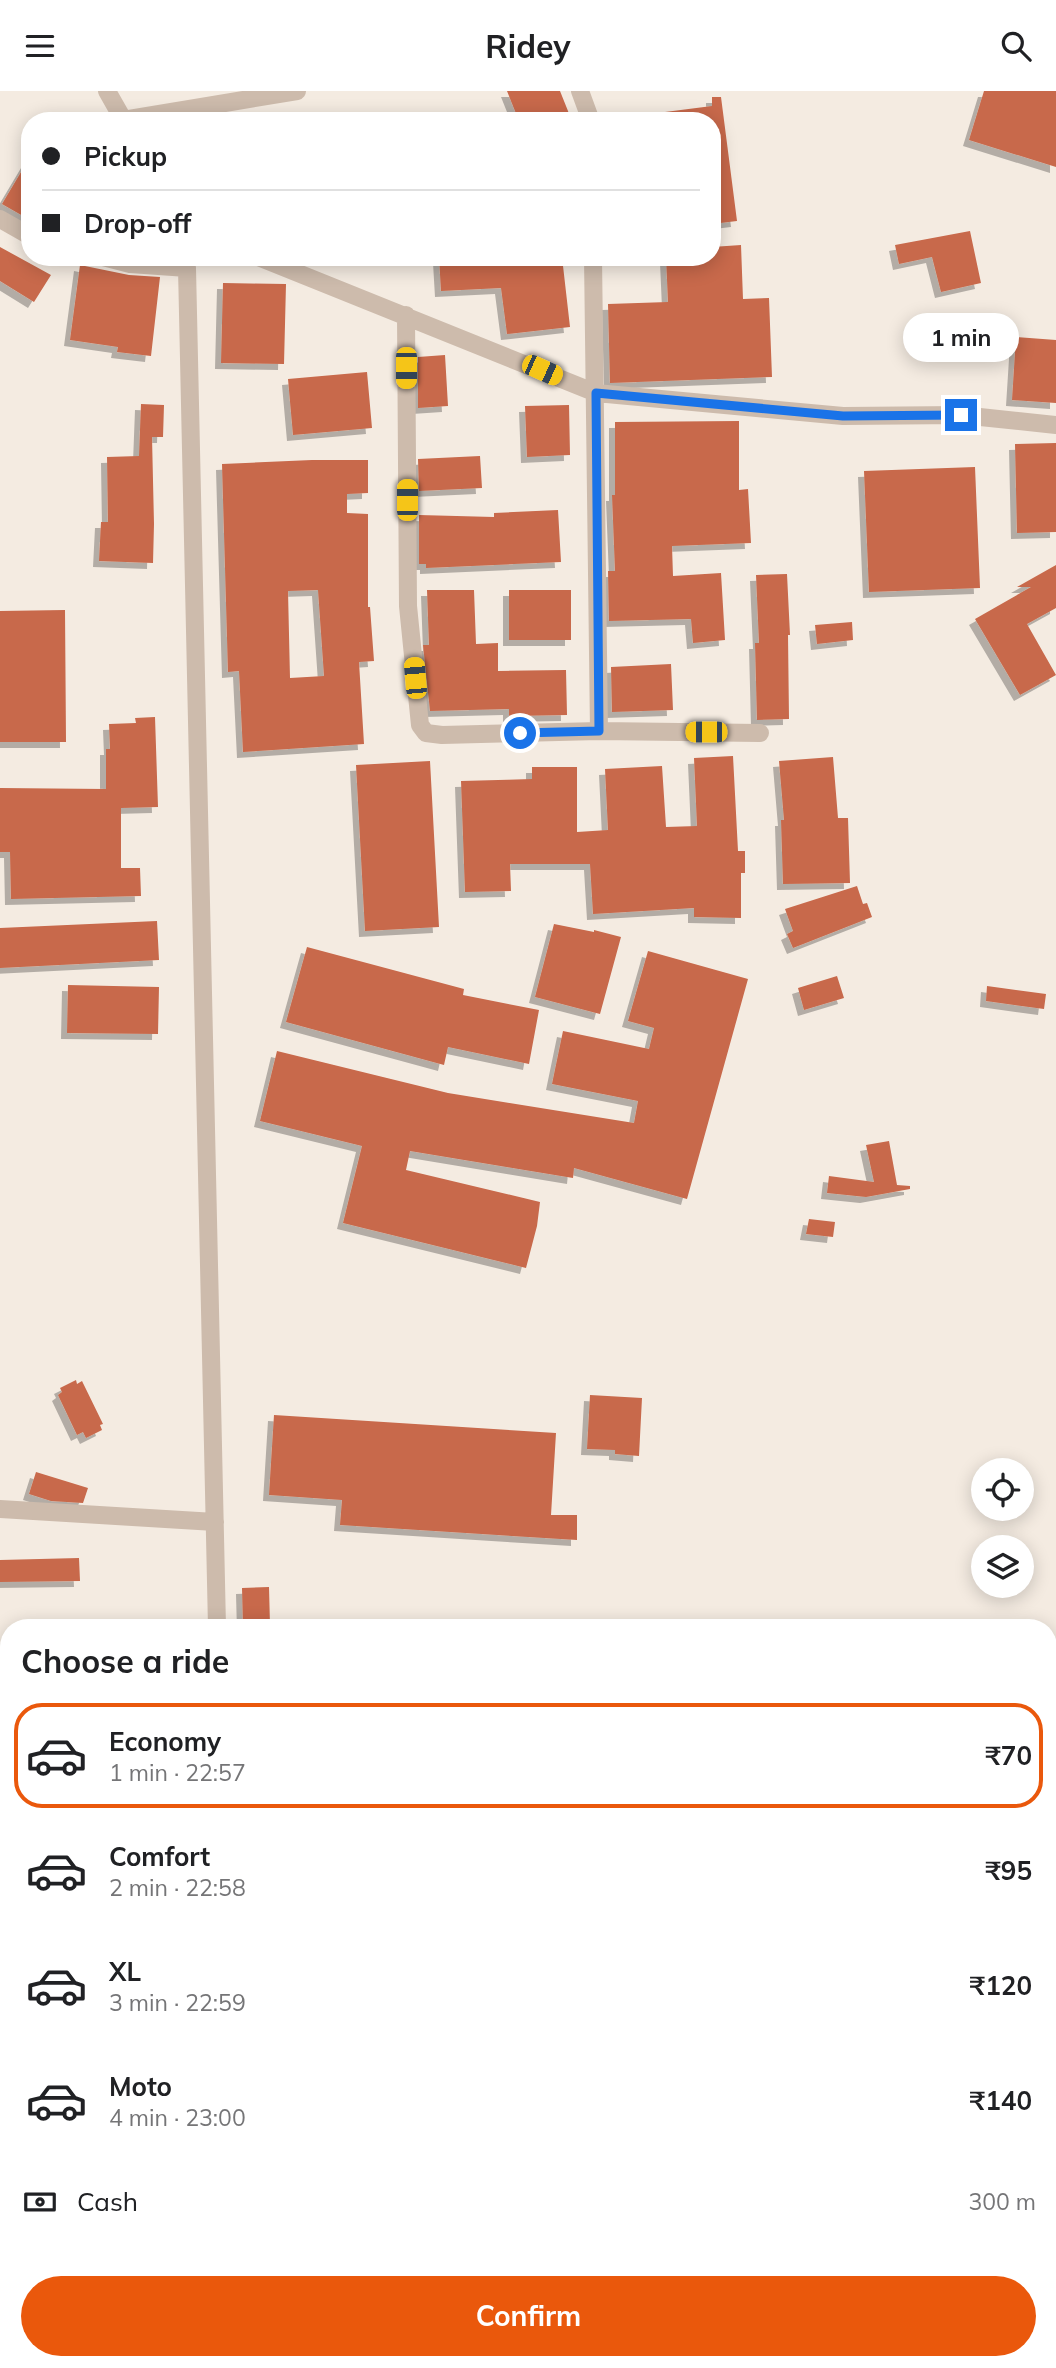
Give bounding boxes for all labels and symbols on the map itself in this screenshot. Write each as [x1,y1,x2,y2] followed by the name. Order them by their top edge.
[903,313,1019,363] callout: 1 min
[396,347,417,389] car
[519,352,566,388] car
[945,399,977,431] route end
[397,479,418,521] car
[403,656,428,700] car
[504,717,536,749] route start
[686,722,728,743] car

